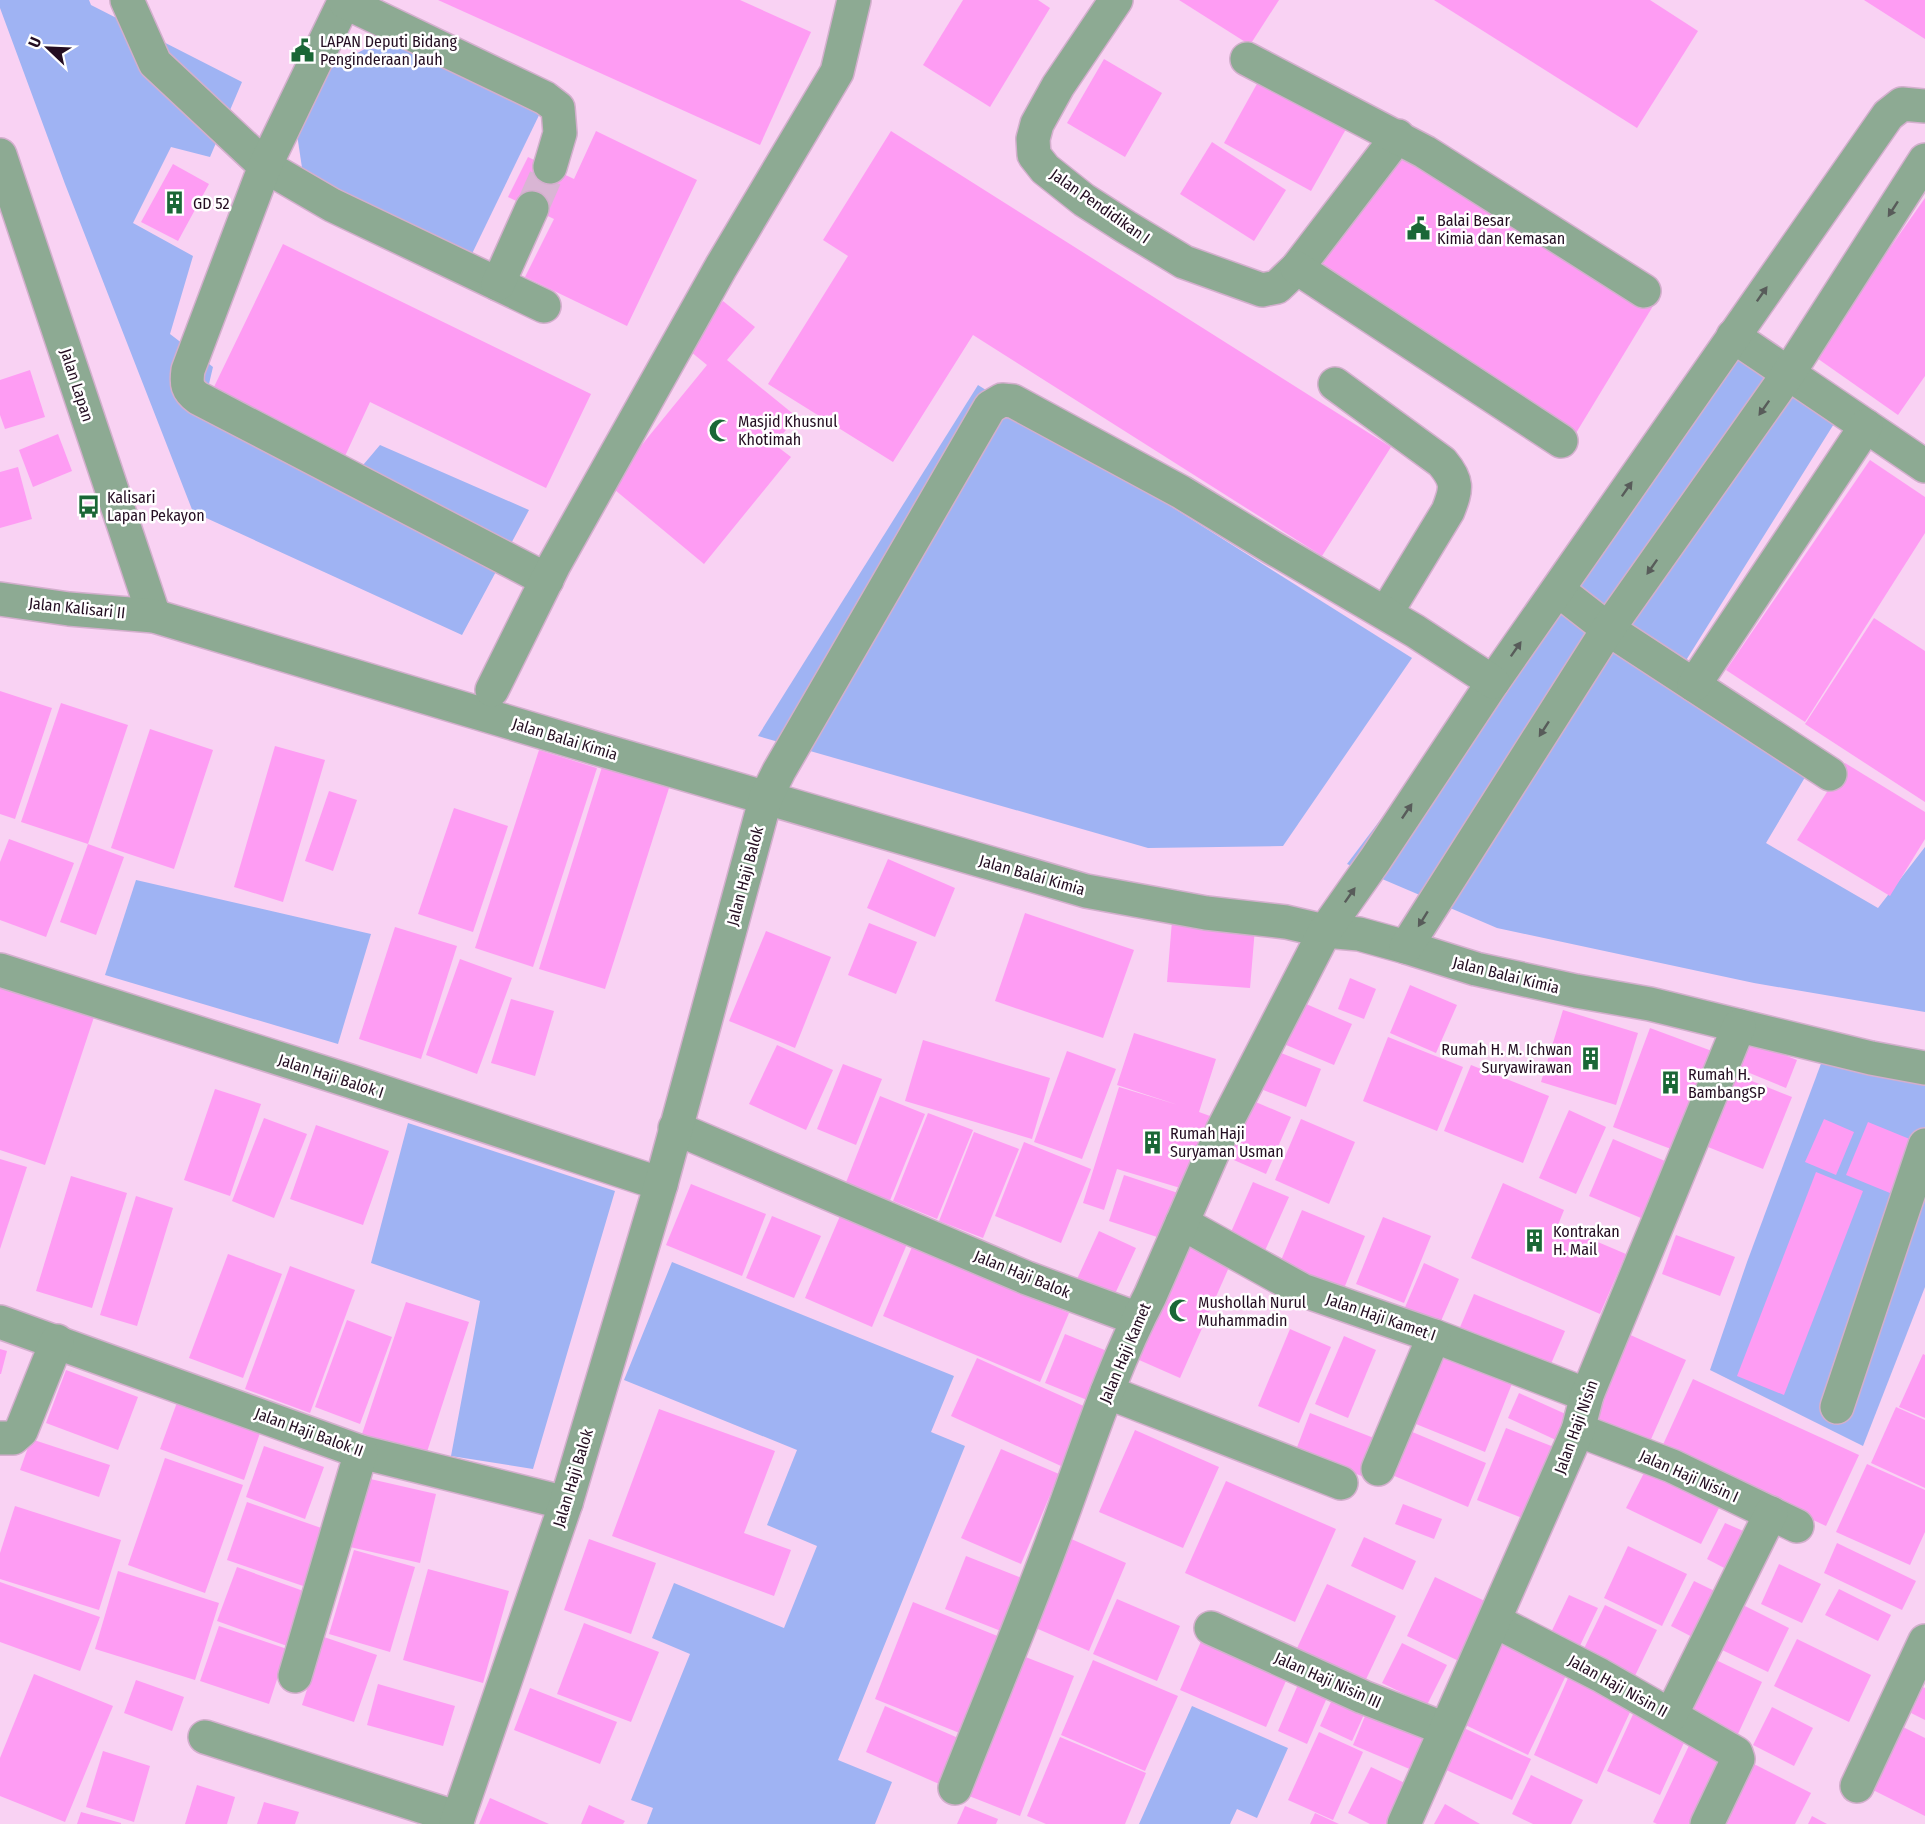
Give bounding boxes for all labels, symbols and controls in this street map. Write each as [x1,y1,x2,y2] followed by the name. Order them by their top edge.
[18,18,78,78] north arrow
[320,32,458,69] place label: LAPAN Deputi Bidang Penginderaan Jauh
[24,34,45,50] text: U
[289,37,315,63] public building icon: LAPAN Deputi Bidang Penginderaan Jauh
[1047,165,1153,247] street label: Jalan Pendidikan I
[162,190,188,216] building icon: GD 52
[193,194,229,213] place label: GD 52
[1888,201,1899,217] one-way arrow
[1437,211,1565,248] place label: Balai Besar Kimia dan Kemasan
[1406,216,1432,242] public building icon: Balai Besar Kimia dan Kemasan
[1756,287,1768,303] one-way arrow
[56,346,98,424] street label: Jalan Lapan
[1758,399,1770,415] one-way arrow
[738,412,837,449] place label: Masjid Khusnul Khotimah
[707,417,733,443] mosque icon: Masjid Khusnul Khotimah
[1621,482,1633,498] one-way arrow
[107,488,205,525] place label: Kalisari Lapan Pekayon
[76,493,102,519] bus stop icon: Kalisari Lapan Pekayon
[1647,559,1658,575] one-way arrow
[28,593,126,623] street label: Jalan Kalisari II
[1510,642,1522,658] one-way arrow
[510,714,620,764] street label: Jalan Balai Kimia
[1538,721,1549,738] one-way arrow
[1402,803,1413,819] one-way arrow
[723,824,767,928] street label: Jalan Haji Balok
[977,851,1087,899] street label: Jalan Balai Kimia
[1344,888,1356,904] one-way arrow
[1418,911,1429,927] one-way arrow
[1451,953,1561,997] street label: Jalan Balai Kimia
[1441,1040,1572,1077] place label: Rumah H. M. Ichwan Suryawirawan
[1577,1045,1603,1071] building icon: Rumah H. M. Ichwan Suryawirawan
[276,1050,386,1102] street label: Jalan Haji Balok I
[1688,1065,1765,1102] place label: Rumah H. BambangSP
[1657,1070,1683,1096] building icon: Rumah H. BambangSP
[1170,1124,1284,1161] place label: Rumah Haji Suryaman Usman
[1139,1129,1165,1155] building icon: Rumah Haji Suryaman Usman
[1553,1222,1620,1259] place label: Kontrakan H. Mail
[1522,1227,1548,1253] building icon: Kontrakan H. Mail
[971,1246,1073,1302] street label: Jalan Haji Balok
[1324,1289,1438,1345] street label: Jalan Haji Kamet I
[1198,1293,1306,1330] place label: Mushollah Nurul Muhammadin
[1167,1298,1193,1324] mosque icon: Mushollah Nurul Muhammadin
[1095,1299,1155,1406] street label: Jalan Haji Kamet
[1550,1377,1602,1477] street label: Jalan Haji Nisin
[252,1404,366,1460] street label: Jalan Haji Balok II
[549,1426,597,1529] street label: Jalan Haji Balok
[1637,1446,1741,1506] street label: Jalan Haji Nisin I
[1272,1648,1384,1712] street label: Jalan Haji Nisin III
[1565,1651,1671,1721] street label: Jalan Haji Nisin II

